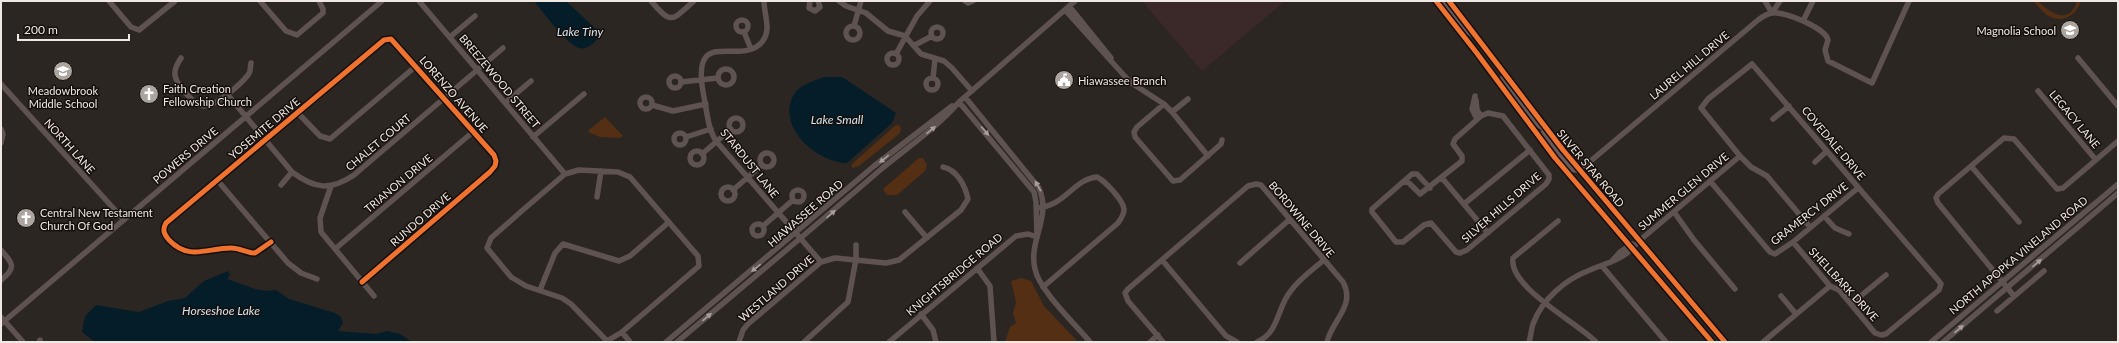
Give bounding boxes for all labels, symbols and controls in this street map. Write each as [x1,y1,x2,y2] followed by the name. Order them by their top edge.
[18,16,129,42] scale bar
[2059,19,2081,41] school or university icon: Magnolia School
[24,22,58,37] text: 200 m
[557,24,603,39] water label: Lake Tiny
[1976,24,2056,37] place label: Magnolia School
[1647,28,1731,102] street label: LAUREL HILL DRIVE
[457,32,543,131] street label: BREEZEWOOD STREET
[417,53,491,135] street label: LORENZO AVENUE
[52,60,74,82] school or university icon: Meadowbrook Middle School
[1053,69,1075,91] public building icon: Hiawassee Branch
[1078,74,1166,87] place label: Hiawassee Branch
[163,82,252,108] place label: Faith Creation Fellowship Church
[138,83,160,105] church icon: Faith Creation Fellowship Church
[28,84,99,110] place label: Meadowbrook Middle School
[2047,87,2103,151] street label: LEGACY LANE
[226,95,302,161] street label: YOSEMITE DRIVE
[1799,104,1869,182] street label: COVEDALE DRIVE
[343,111,414,173] street label: CHALET COURT
[811,112,864,127] water label: Lake Small
[42,116,98,176] street label: NORTH LANE
[150,124,220,186] street label: POWERS DRIVE
[718,126,782,200] street label: STARDUST LANE
[925,126,936,135] one-way arrow
[980,126,989,137] one-way arrow
[1555,127,1627,209] street label: SILVER STAR ROAD
[1635,149,1731,233] street label: SUMMER GLEN DRIVE
[361,151,435,215] street label: TRIANON DRIVE
[878,154,889,163] one-way arrow
[1459,169,1543,245] street label: SILVER HILLS DRIVE
[765,177,845,249] street label: HIAWASSEE ROAD
[1266,178,1338,260] street label: BORDWINE DRIVE
[1768,179,1850,247] street label: GRAMERCY DRIVE
[1035,180,1041,192] one-way arrow
[387,189,453,249] street label: RUNDO DRIVE
[1946,193,2090,317] street label: NORTH APOPKA VINELAND ROAD
[40,206,153,232] place label: Central New Testament Church Of God
[15,207,37,229] church icon: Central New Testament Church Of God
[826,209,836,218] one-way arrow
[903,230,1005,318] street label: KNIGHTSBRIDGE ROAD
[1807,245,1881,323] street label: SHELLBARK DRIVE
[736,252,816,324] street label: WESTLAND DRIVE
[2032,258,2042,267] one-way arrow
[750,263,761,272] one-way arrow
[182,303,260,318] water label: Horseshoe Lake
[701,312,712,321] one-way arrow
[1954,324,1964,333] one-way arrow

